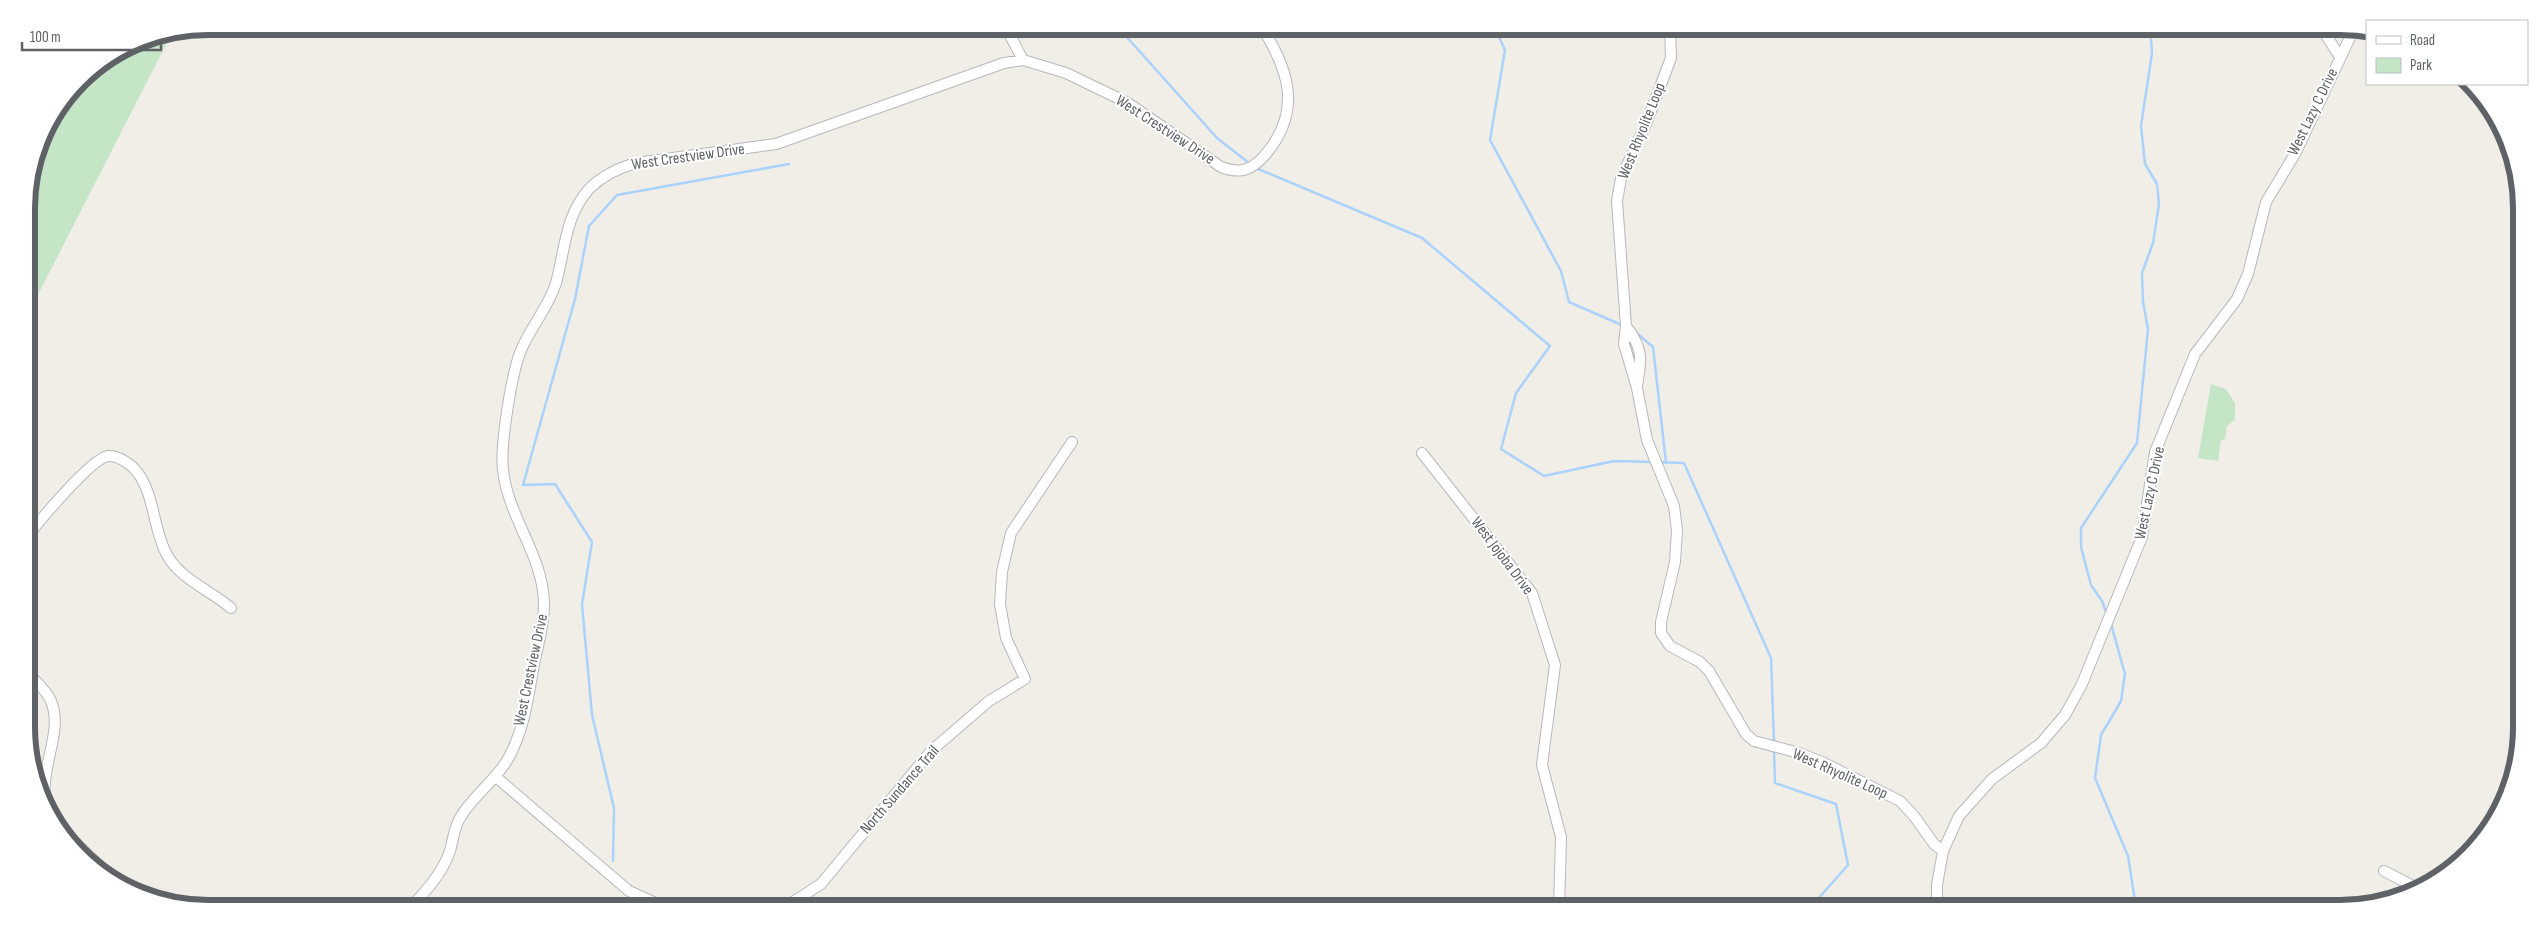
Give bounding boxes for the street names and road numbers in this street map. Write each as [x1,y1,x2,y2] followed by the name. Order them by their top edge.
[2284,65,2342,159] street label: West Lazy C Drive
[1614,80,1670,182] street label: West Rhyolite Loop
[1112,91,1218,169] street label: West Crestview Drive
[630,140,746,174] street label: West Crestview Drive
[2131,445,2169,541] street label: West Lazy C Drive
[1467,513,1537,599] street label: West Jojoba Drive
[510,612,552,728] street label: West Crestview Drive
[856,742,944,838] street label: North Sundance Trail
[1789,745,1891,803] street label: West Rhyolite Loop

